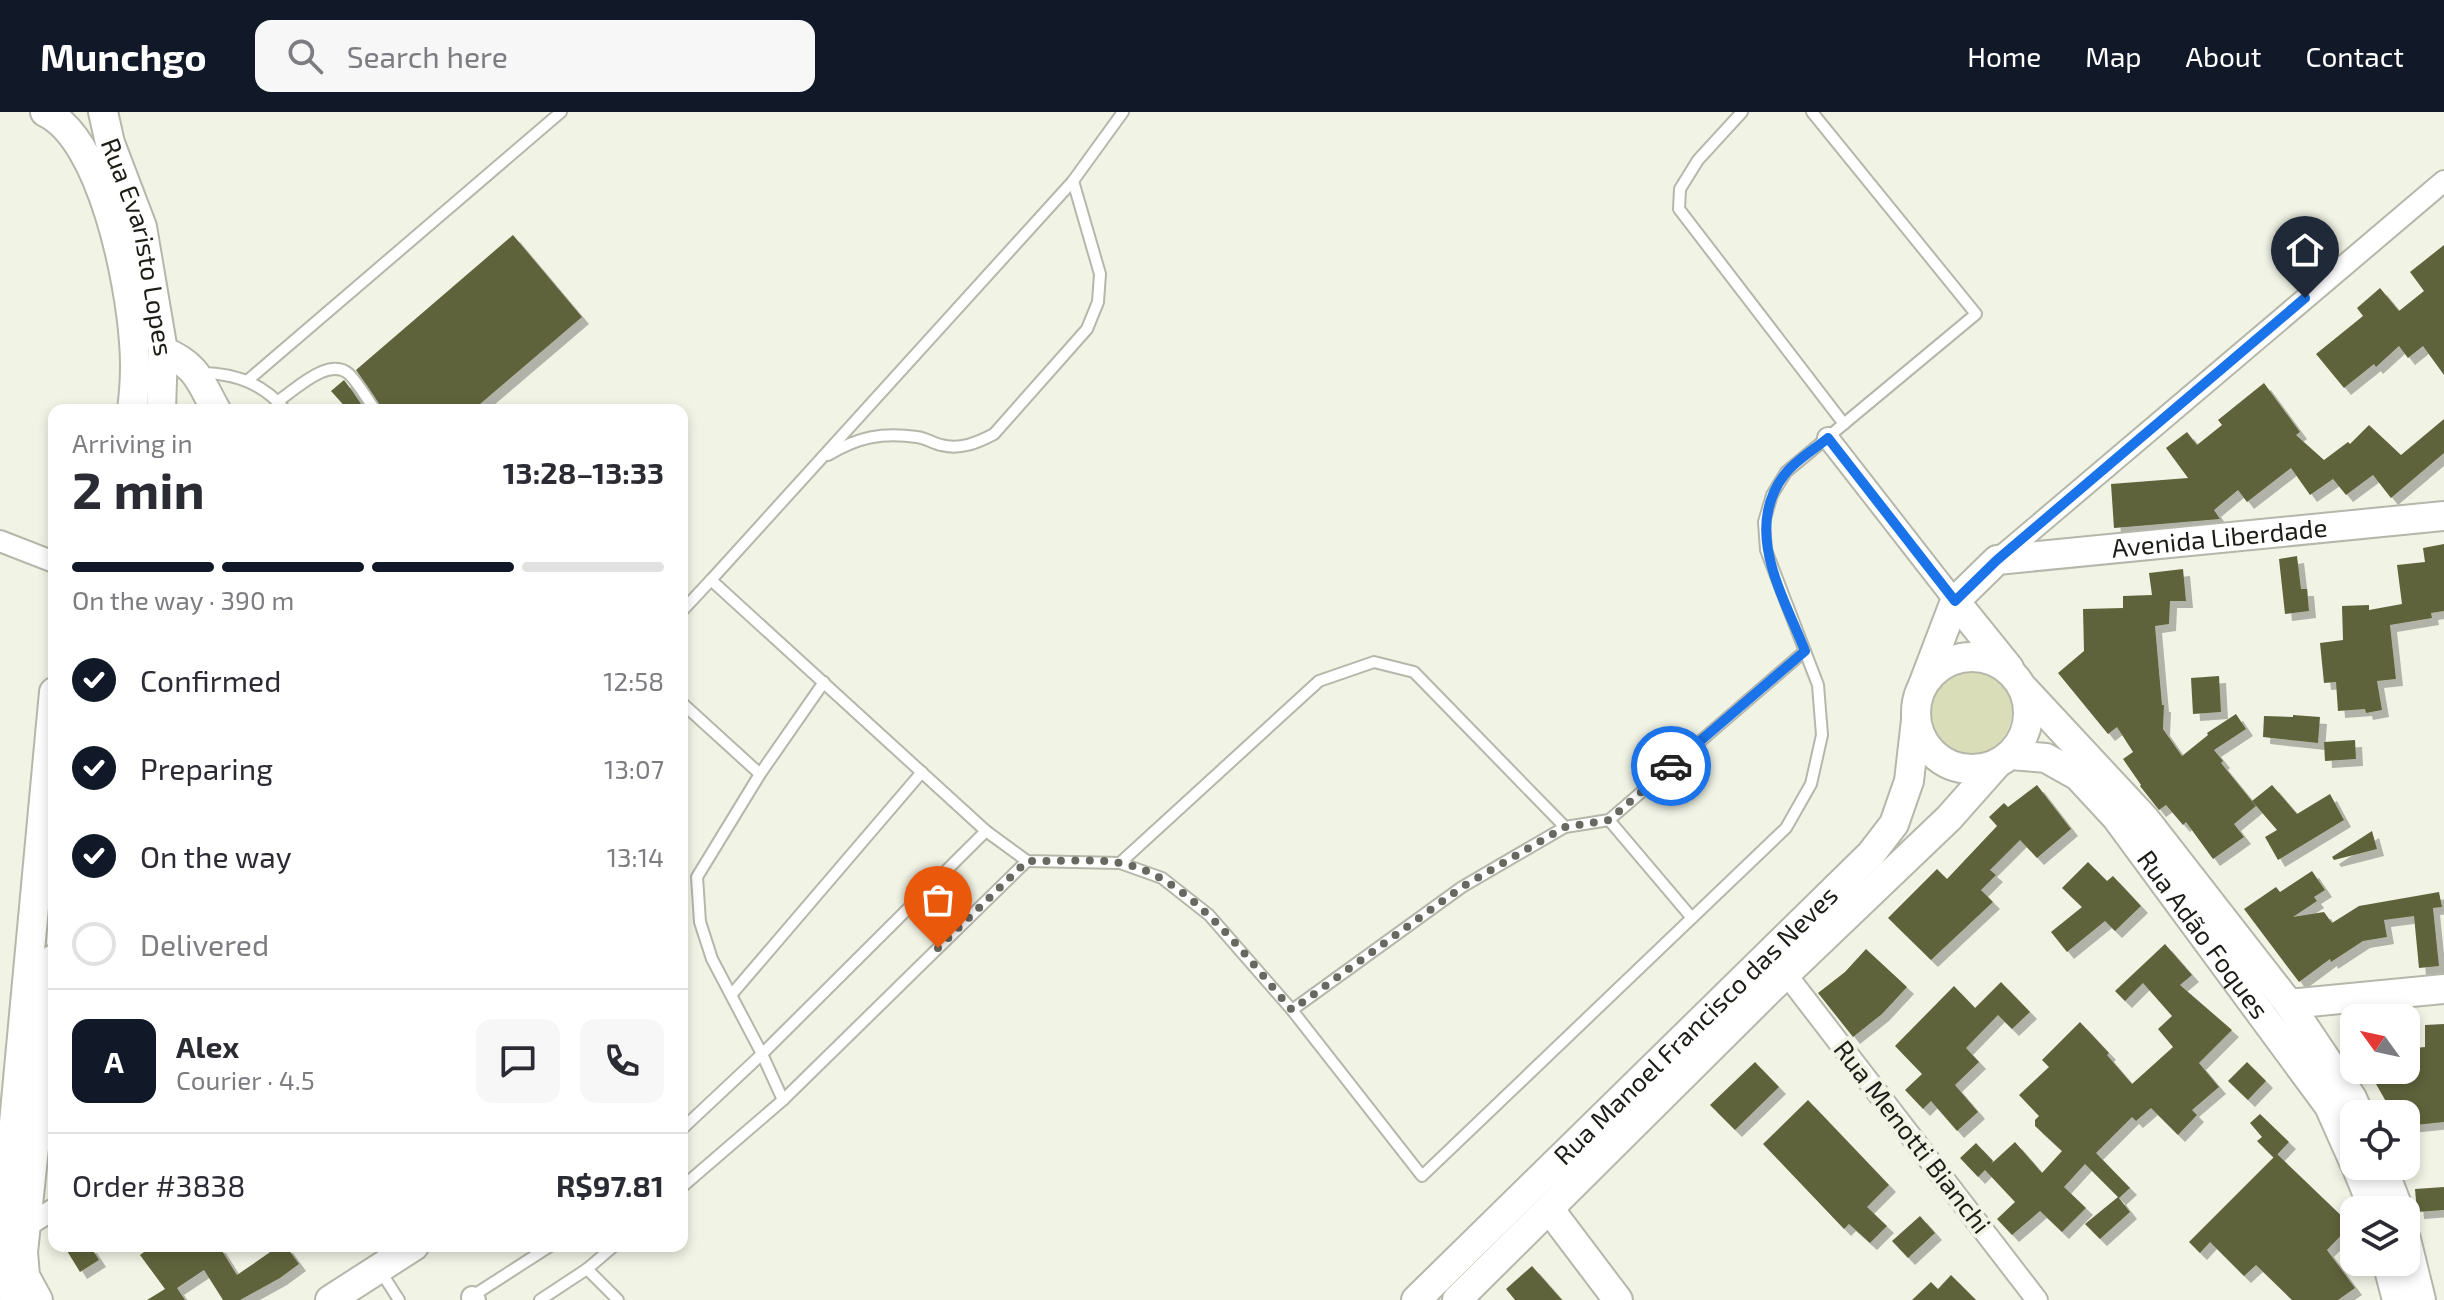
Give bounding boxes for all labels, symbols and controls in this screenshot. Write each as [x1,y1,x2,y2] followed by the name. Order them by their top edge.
[255,20,815,92] search box
[40,33,207,79] text: Munchgo
[283,34,327,78] icon: search
[347,38,508,74] text: Search here
[1967,39,2041,73] text: Home
[2085,39,2142,73] text: Map
[2186,39,2261,73] text: About
[2305,39,2404,73] text: Contact
[95,133,181,358] street label: Rua Evaristo Lopes
[2271,216,2339,298] pin
[2283,228,2327,272] icon: home
[72,427,193,458] text: Arriving in
[503,454,664,490] text: 13:28–13:33
[72,457,205,519] text: 2 min
[2110,511,2329,563] street label: Avenida Liberdade
[72,584,294,615] text: On the way · 390 m
[72,658,116,702] icon: check
[140,662,281,698] text: Confirmed
[603,665,664,696] text: 12:58
[1631,726,1711,806] courier
[1649,744,1693,788] icon: car
[72,746,116,790] icon: check
[140,750,273,786] text: Preparing
[604,753,664,784] text: 13:07
[72,834,116,878] icon: check
[140,838,292,874] text: On the way
[607,841,664,872] text: 13:14
[2132,844,2276,1024] street label: Rua Adão Foques
[904,866,972,948] pin
[916,878,960,922] icon: bag
[1547,879,1843,1170] street label: Rua Manoel Francisco das Neves
[140,926,269,962] text: Delivered
[2340,1004,2420,1084] north arrow
[2340,1004,2420,1276] map controls
[476,1019,560,1103] button: chat
[580,1019,664,1103] button: phone
[176,1028,239,1064] text: Alex
[1828,1034,1998,1239] street label: Rua Menotti Bianchi
[104,1043,124,1079] text: A
[176,1064,315,1095] text: Courier · 4.5
[2340,1100,2420,1180] button: locate
[72,1167,246,1203] text: Order #3838
[556,1167,664,1203] text: R$97.81
[2340,1196,2420,1276] button: layers

